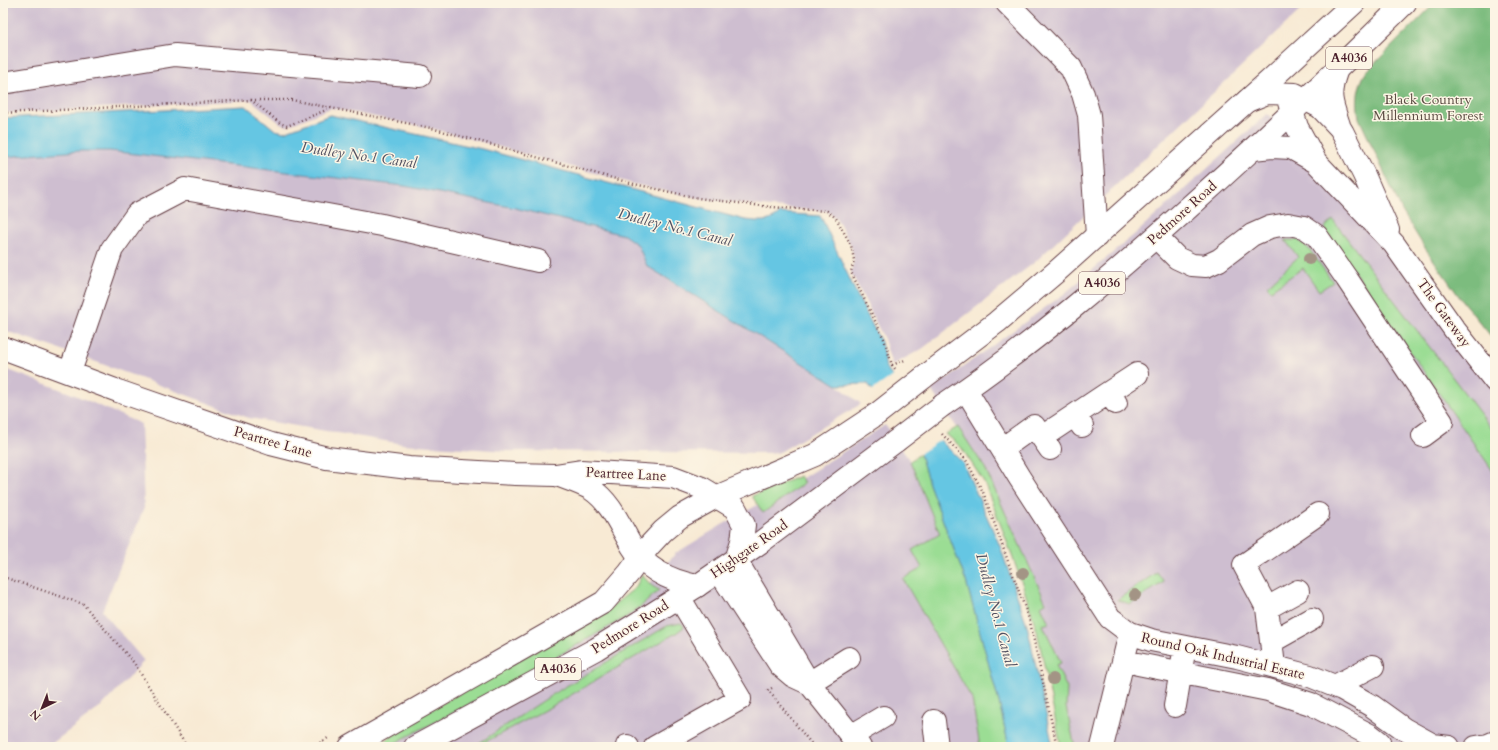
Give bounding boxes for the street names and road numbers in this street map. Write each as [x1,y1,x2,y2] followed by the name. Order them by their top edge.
[1326,47,1372,69] road number: A4036
[1143,176,1221,249] street label: Pedmore Road
[1079,272,1125,294] road number: A4036
[1413,275,1476,352] street label: The Gateway
[232,422,314,462] street label: Peartree Lane
[585,462,667,486] street label: Peartree Lane
[707,515,792,583] street label: Highgate Road
[588,595,673,658] street label: Pedmore Road
[1139,628,1307,684] street label: Round Oak Industrial Estate
[535,658,581,680] road number: A4036

